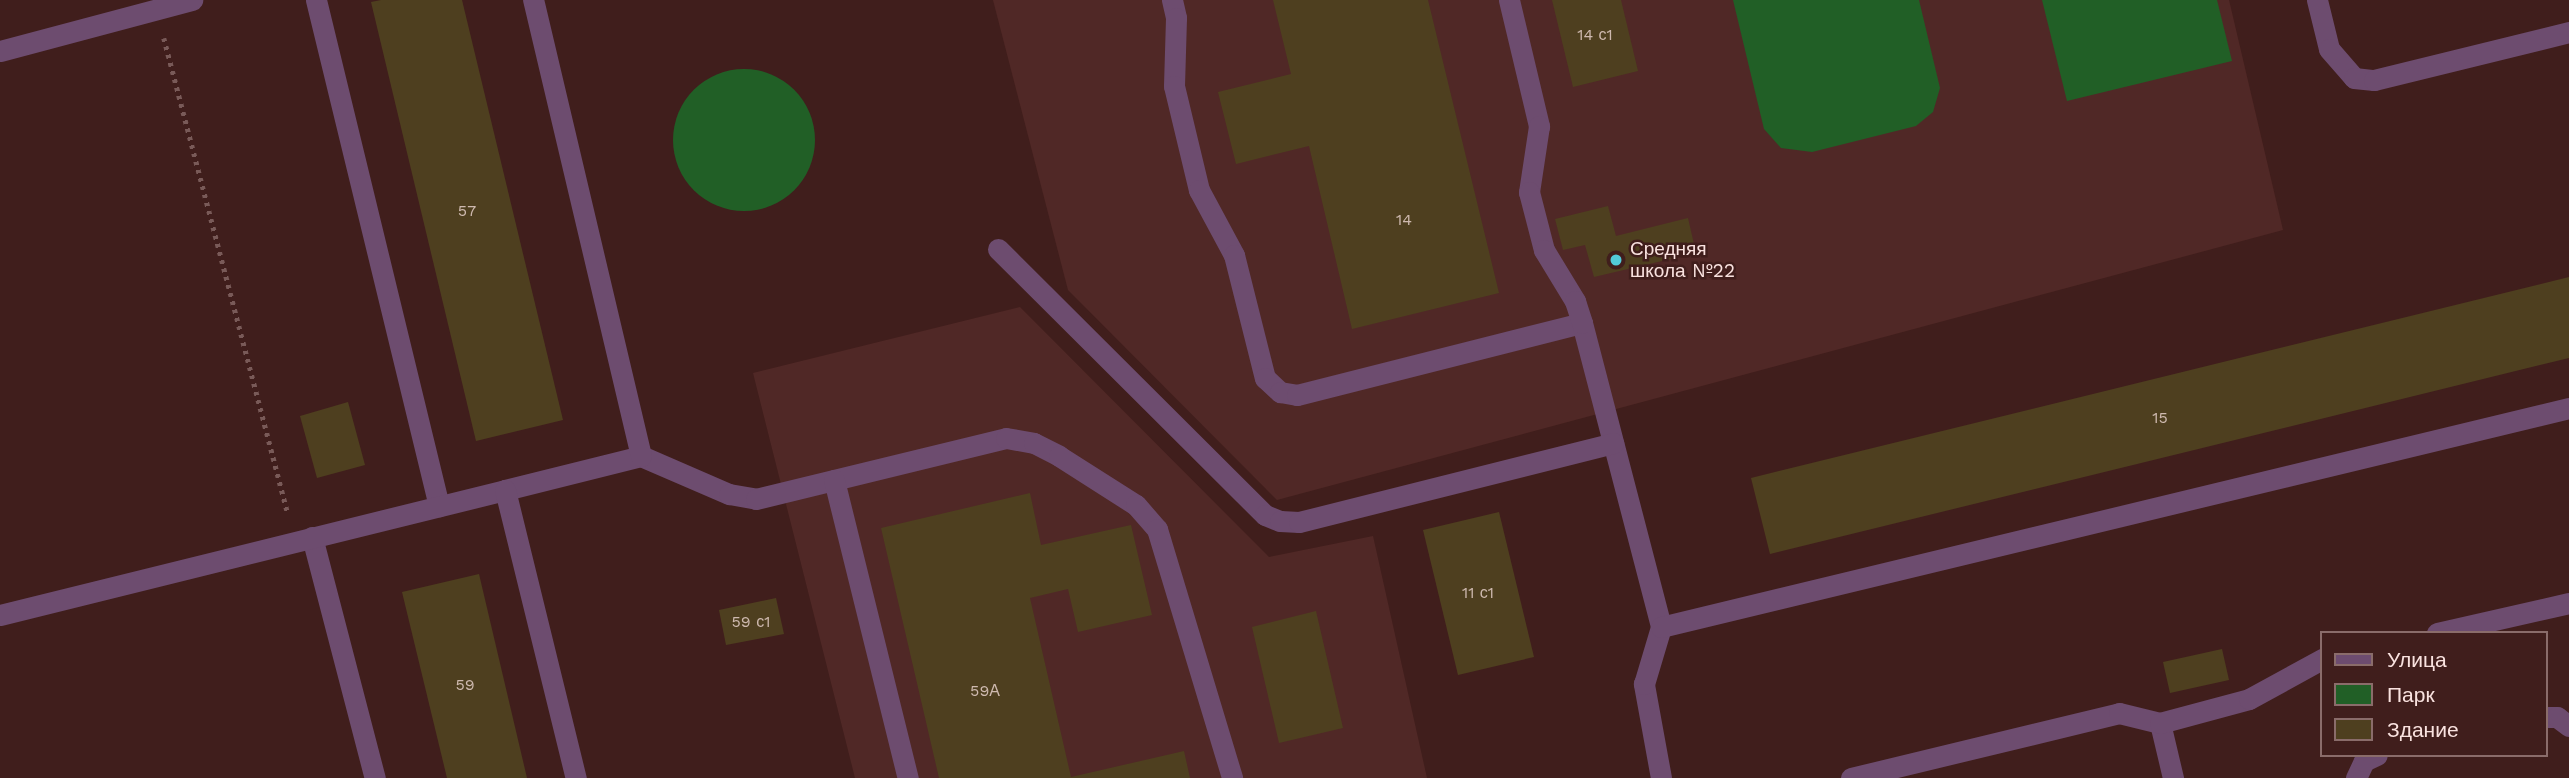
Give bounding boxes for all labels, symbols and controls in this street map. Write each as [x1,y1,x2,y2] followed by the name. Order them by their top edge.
[1577,25,1613,45] house number: 14 с1
[458,201,476,221] house number: 57
[1396,210,1412,230] house number: 14
[1630,238,1735,282] place label: Средняя школа №22
[1608,252,1624,268] marker: Средняя школа №22
[2152,408,2168,428] house number: 15
[1462,583,1494,603] house number: 11 с1
[732,612,770,632] house number: 59 с1
[2320,631,2548,757] legend
[2387,647,2447,672] text: Улица
[455,675,475,695] house number: 59
[970,681,1000,701] house number: 59А
[2387,682,2435,707] text: Парк
[2387,717,2459,742] text: Здание

